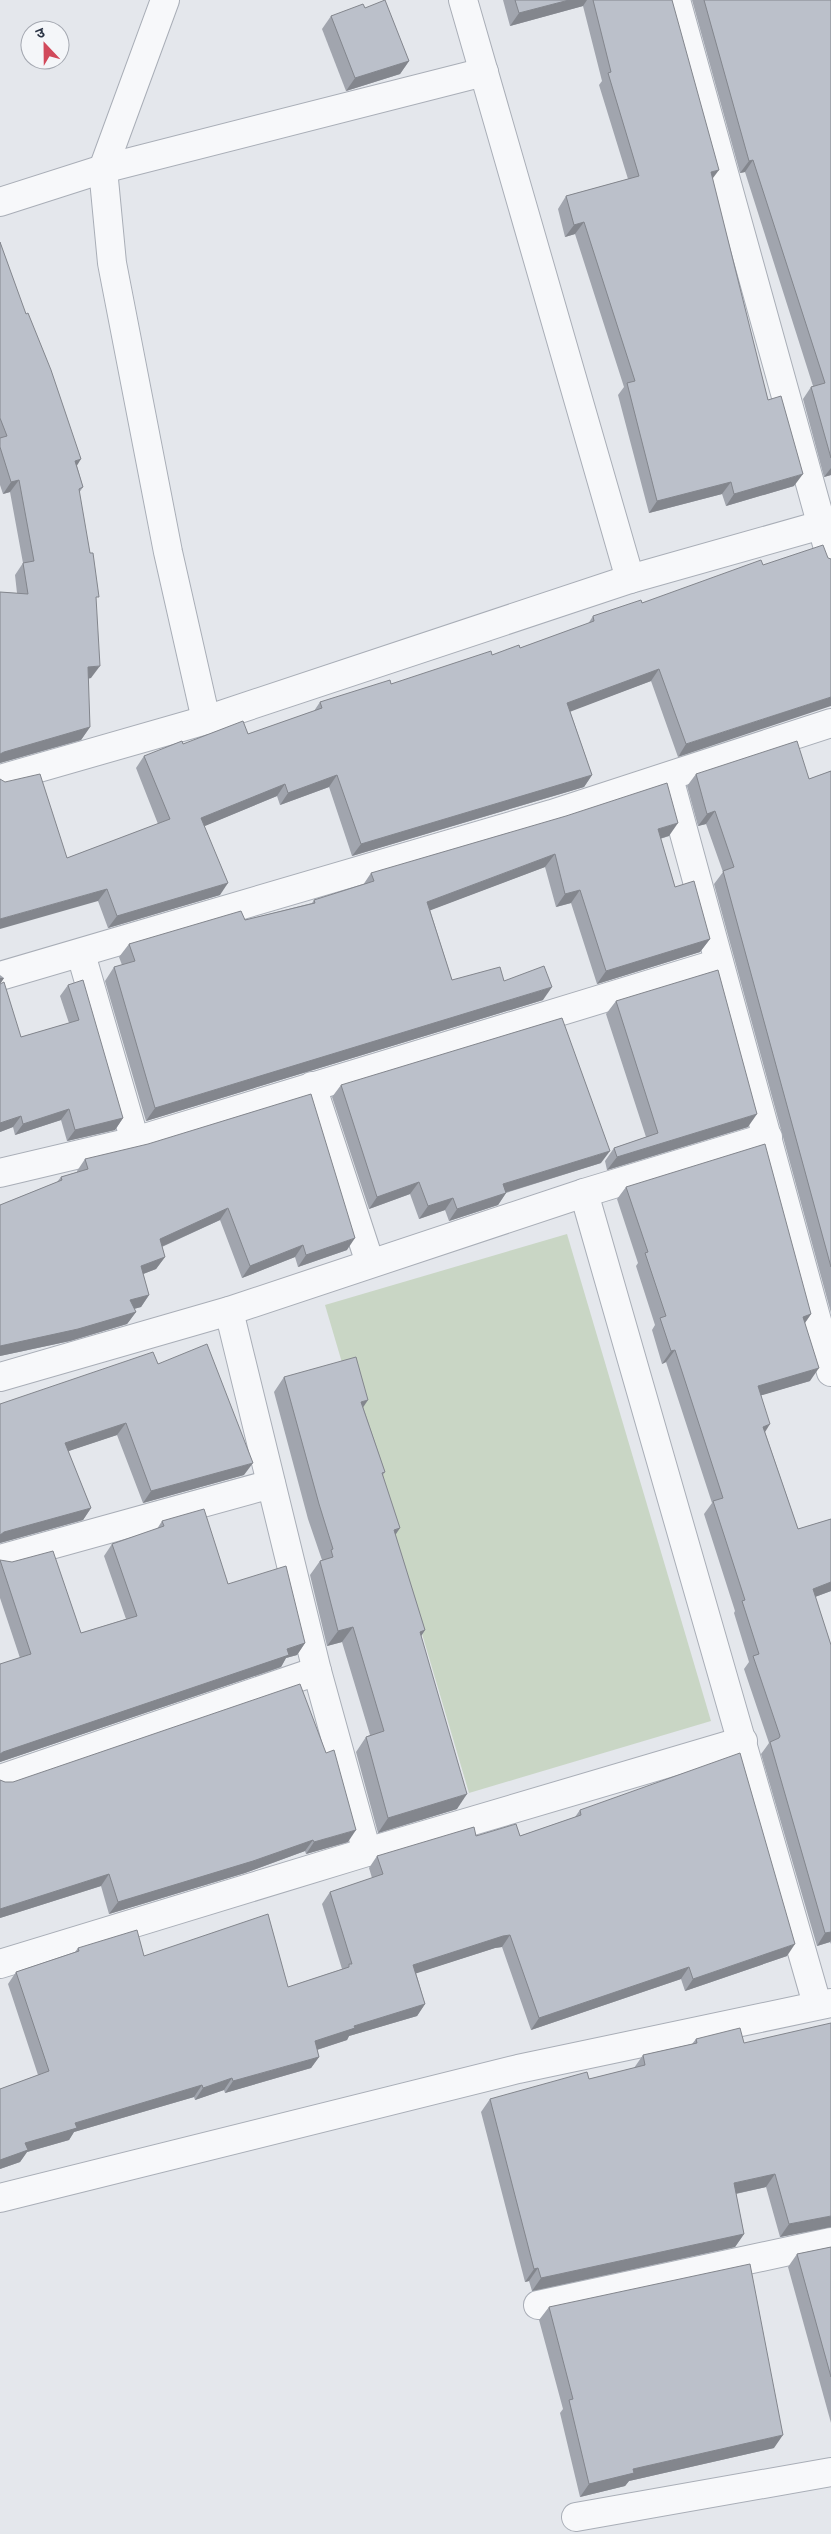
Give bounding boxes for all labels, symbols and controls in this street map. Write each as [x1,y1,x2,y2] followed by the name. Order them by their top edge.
[20,20,70,70] north arrow
[33,24,48,42] text: उ

